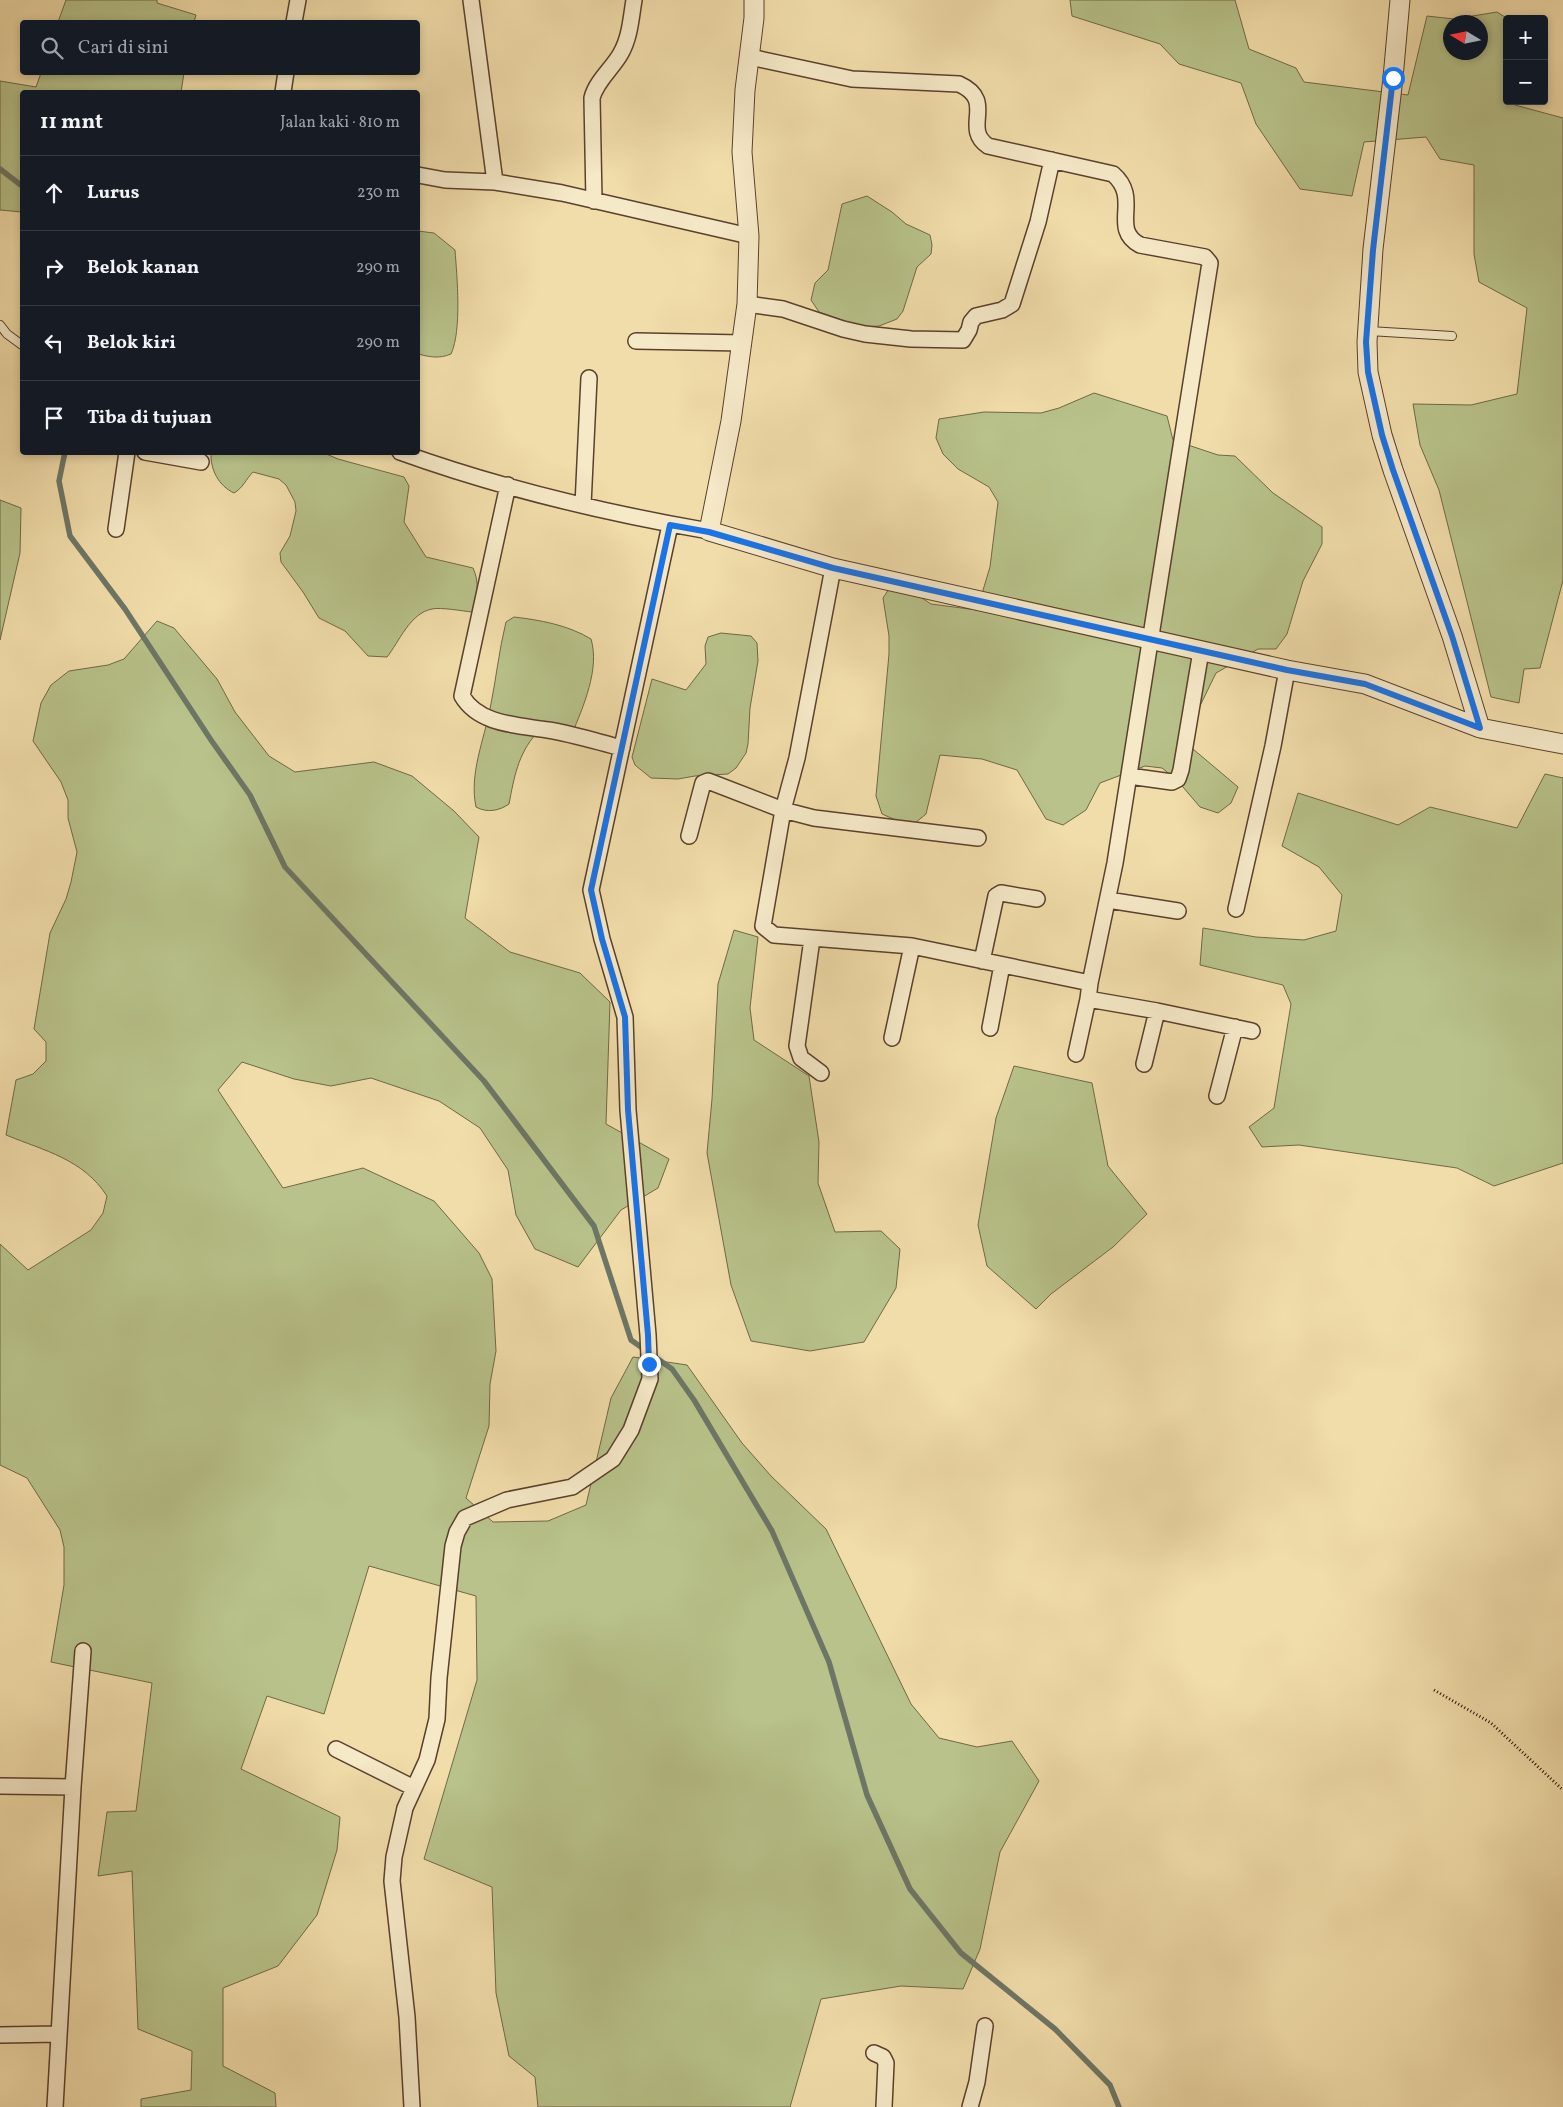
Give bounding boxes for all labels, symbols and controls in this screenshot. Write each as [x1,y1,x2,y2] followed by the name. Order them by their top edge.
[1443,15,1488,60] north arrow
[1503,15,1548,105] map controls
[1503,15,1548,60] button: +
[20,20,420,75] search box
[38,34,66,62] icon: search
[78,35,169,61] text: Cari di sini
[1503,60,1548,105] button: −
[1382,67,1405,90] route start
[40,108,103,137] text: 11 mnt
[280,112,400,134] text: Jalan kaki · 810 m
[40,179,68,207] icon: ahead
[87,180,139,206] text: Lurus
[357,182,400,204] text: 230 m
[40,254,68,282] icon: right
[87,255,199,281] text: Belok kanan
[356,257,400,279] text: 290 m
[40,329,68,357] icon: left
[87,330,176,356] text: Belok kiri
[356,332,400,354] text: 290 m
[40,404,68,432] icon: arrive
[87,405,212,431] text: Tiba di tujuan
[638,1353,661,1376] route end

